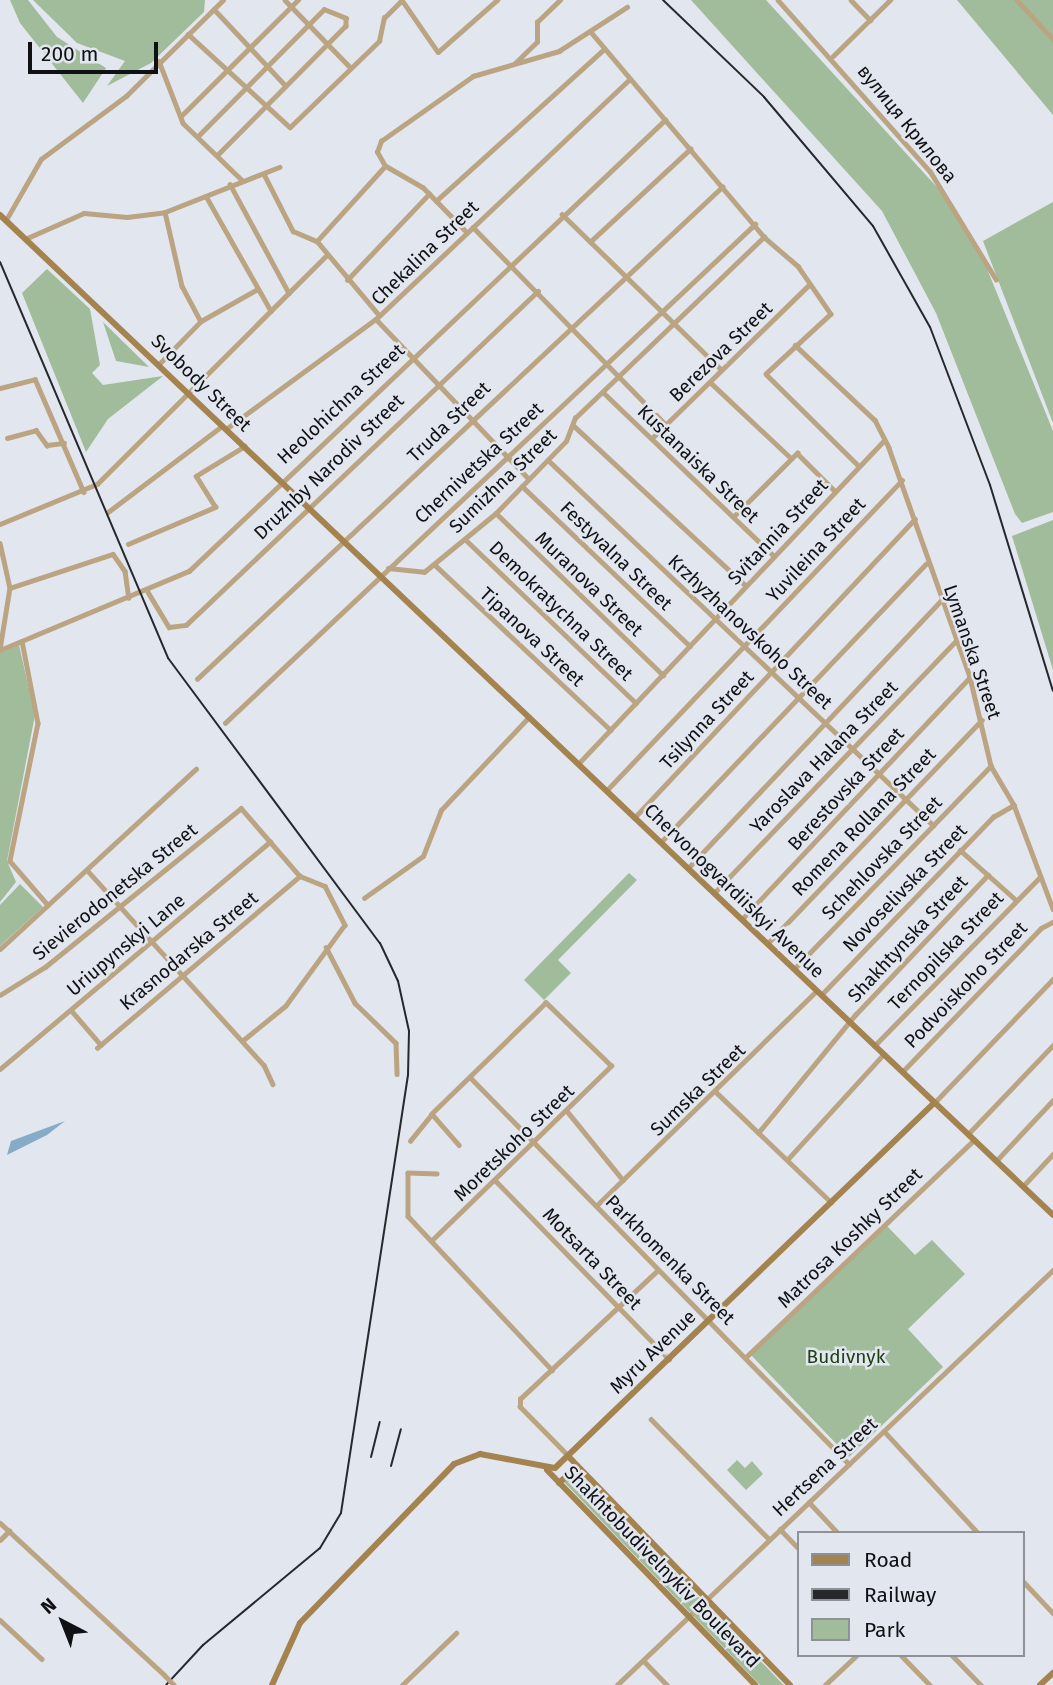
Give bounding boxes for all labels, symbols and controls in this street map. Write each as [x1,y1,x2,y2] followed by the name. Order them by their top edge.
[32,28,161,72] scale bar
[41,41,98,67] text: 200 m
[852,60,962,188] street label: вулиця Крилова
[367,196,483,310] street label: Chekalina Street
[665,297,777,407] street label: Berezova Street
[146,330,256,436] street label: Svobody Street
[273,339,409,469] street label: Heolohichna Street
[403,377,495,467] street label: Truda Street
[249,390,409,544] street label: Druzhby Narodiv Street
[410,398,548,528] street label: Chernivetska Street
[633,400,763,528] street label: Kustanaiska Street
[445,424,561,538] street label: Sumizhna Street
[723,474,833,590] street label: Svitannia Street
[762,493,870,607] street label: Yuvileina Street
[555,497,677,615] street label: Festyvalna Street
[530,527,648,641] street label: Muranova Street
[484,536,638,686] street label: Demokratychna Street
[663,550,837,714] street label: Krzhyzhanovskoho Street
[938,582,1006,722] street label: Lymanska Street
[475,583,589,691] street label: Tipanova Street
[655,666,759,774] street label: Tsilynna Street
[745,676,903,838] street label: Yaroslava Halana Street
[783,723,909,855] street label: Berestovska Street
[787,743,941,901] street label: Romena Rollana Street
[817,791,947,925] street label: Schehlovska Street
[639,799,829,983] street label: Chervonogvardiiskyi Avenue
[28,819,202,965] street label: Sievierodonetska Street
[838,819,972,957] street label: Novoselivska Street
[843,871,973,1007] street label: Shakhtynska Street
[115,887,263,1015] street label: Krasnodarska Street
[884,887,1008,1015] street label: Ternopilska Street
[62,889,190,1001] street label: Uriupynskyi Lane
[900,917,1032,1053] street label: Podvoiskoho Street
[646,1039,750,1141] street label: Sumska Street
[449,1080,579,1206] street label: Moretskoho Street
[773,1163,927,1313] street label: Matrosa Koshky Street
[601,1191,739,1329] street label: Parkhomenka Street
[538,1203,646,1315] street label: Motsarta Street
[605,1305,701,1399] street label: Myru Avenue
[807,1346,885,1368] park label: Budivnyk
[768,1413,882,1521] street label: Hertsena Street
[560,1461,764,1673] street label: Shakhtobudivelnykiv Boulevard
[797,1531,1025,1657] legend
[864,1547,912,1573] text: Road
[864,1582,936,1608] text: Railway
[28,1587,98,1657] north arrow
[36,1593,61,1619] text: N
[864,1617,905,1643] text: Park

